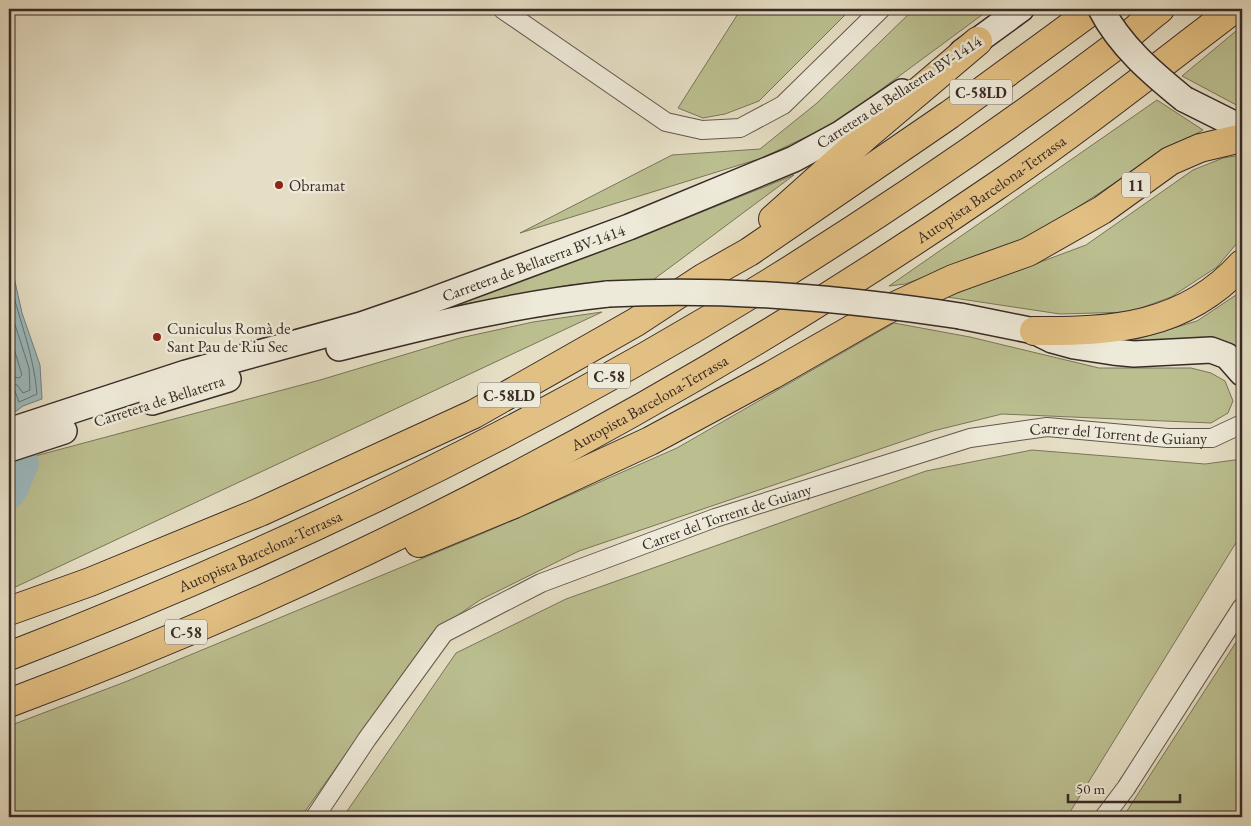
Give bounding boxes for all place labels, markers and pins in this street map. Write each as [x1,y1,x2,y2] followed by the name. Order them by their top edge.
[289,175,345,196] place label: Obramat
[273,179,285,191] marker: Obramat
[167,318,290,357] place label: Cuniculus Romà de Sant Pau de Riu Sec
[151,331,163,343] marker: Cuniculus Romà de Sant Pau de Riu Sec

